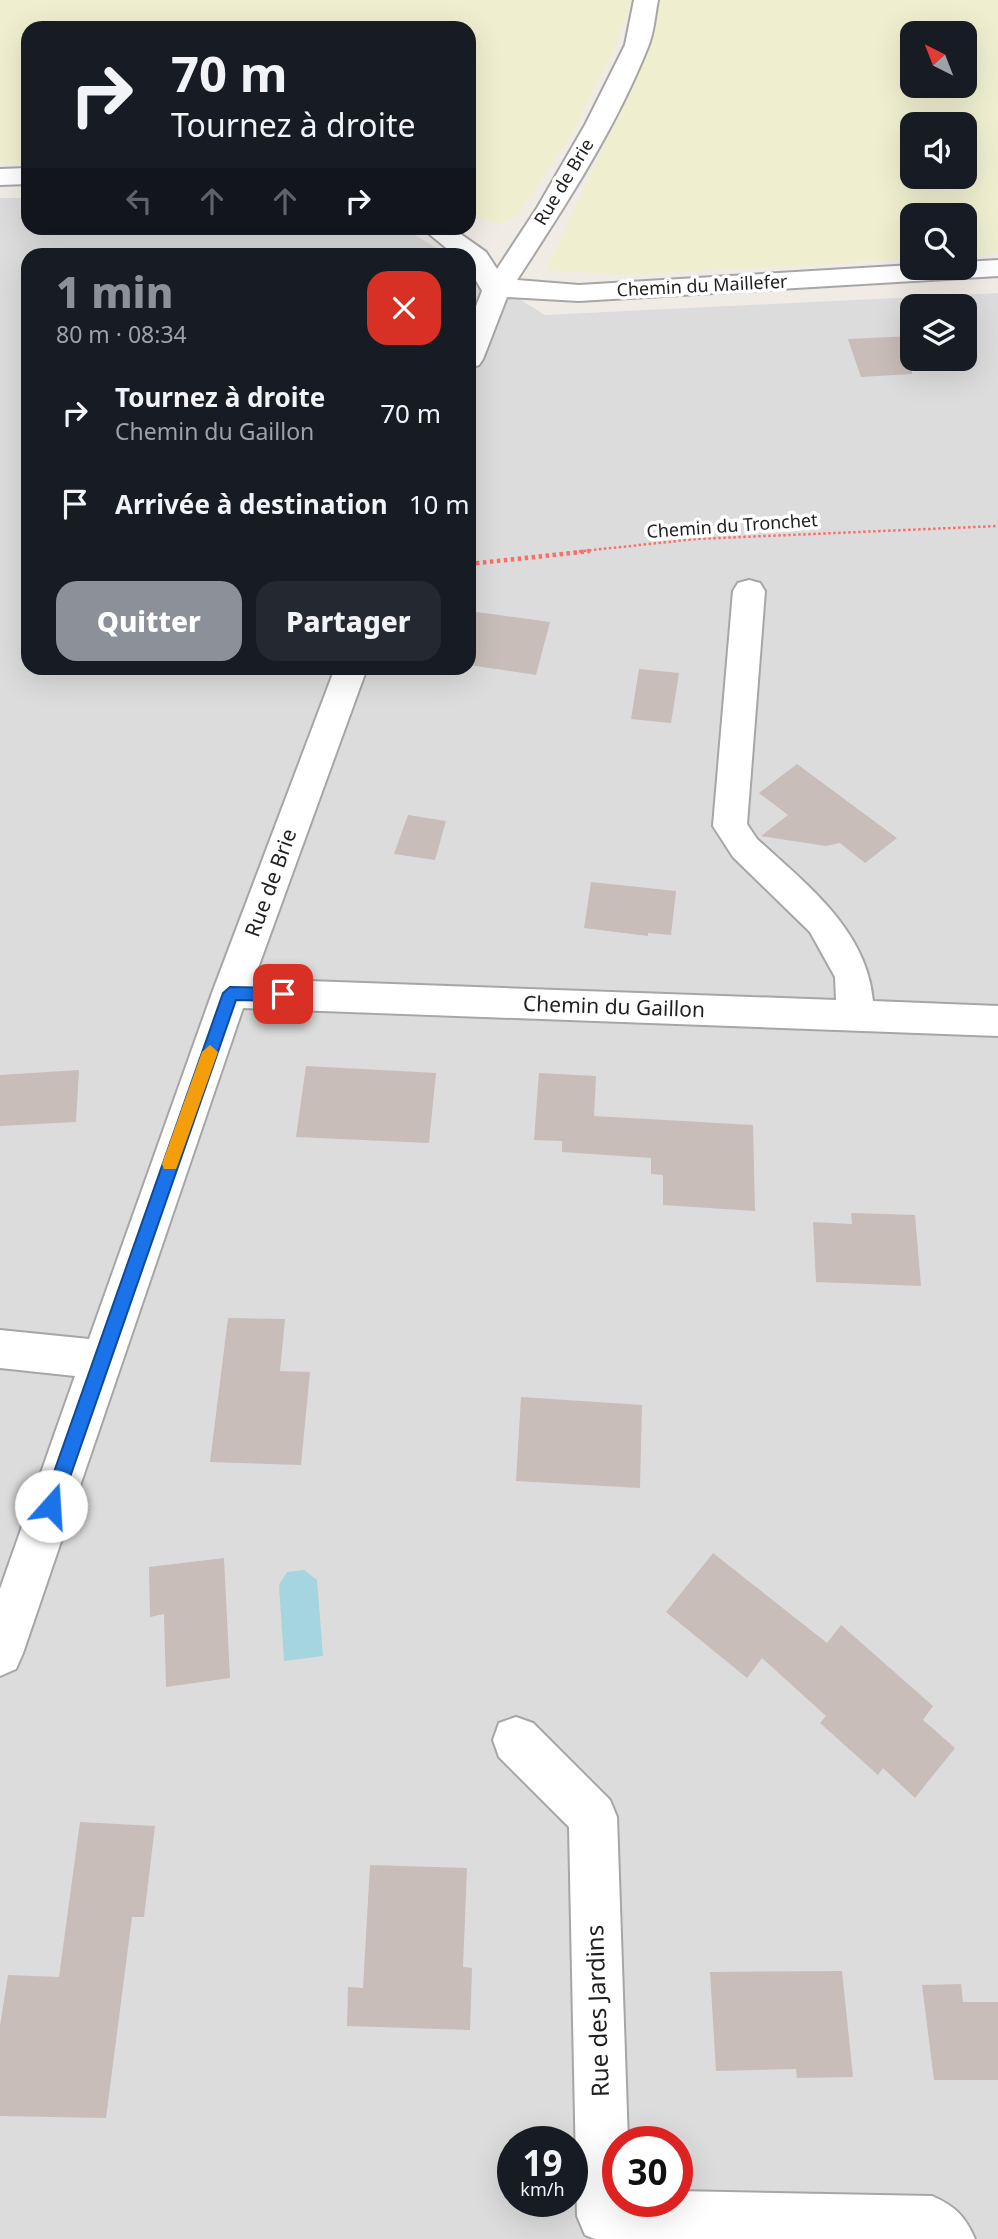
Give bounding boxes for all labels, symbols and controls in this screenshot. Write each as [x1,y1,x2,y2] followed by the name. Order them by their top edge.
[900,21,976,98] north arrow
[900,21,977,371] map controls
[171,40,288,106] text: 70 m
[56,49,147,140] icon: right
[171,103,416,146] text: Tournez à droite
[900,112,977,189] button: sound
[528,134,598,229] street label: Rue de Brie
[120,182,158,220] icon: left
[193,182,231,220] icon: ahead
[266,182,304,220] icon: ahead
[339,182,377,220] icon: right
[900,203,977,280] button: search
[56,263,173,320] text: 1 min
[616,269,789,301] street label: Chemin du Maillefer
[367,271,441,345] button: close
[900,294,977,371] button: layers
[56,318,187,350] text: 80 m · 08:34
[115,379,325,415] text: Tournez à droite
[56,394,94,432] icon: right
[380,395,441,431] text: 70 m
[115,415,314,447] text: Chemin du Gaillon
[56,485,94,523] icon: arrive
[115,486,388,522] text: Arrivée à destination
[409,486,470,522] text: 10 m
[646,507,819,543] street label: Chemin du Tronchet
[56,581,242,661] button: Quitter
[256,581,441,661] button: Partager
[238,825,303,941] street label: Rue de Brie
[253,964,313,1024] pin
[264,975,302,1013] icon: arrive
[523,989,705,1023] street label: Chemin du Gaillon
[14,1469,88,1543] position arrow
[577,1924,616,2098] street label: Rue des Jardins
[602,2126,693,2217] speed limit sign: 30
[522,2139,563,2186] text: 19
[520,2177,565,2201] text: km/h

